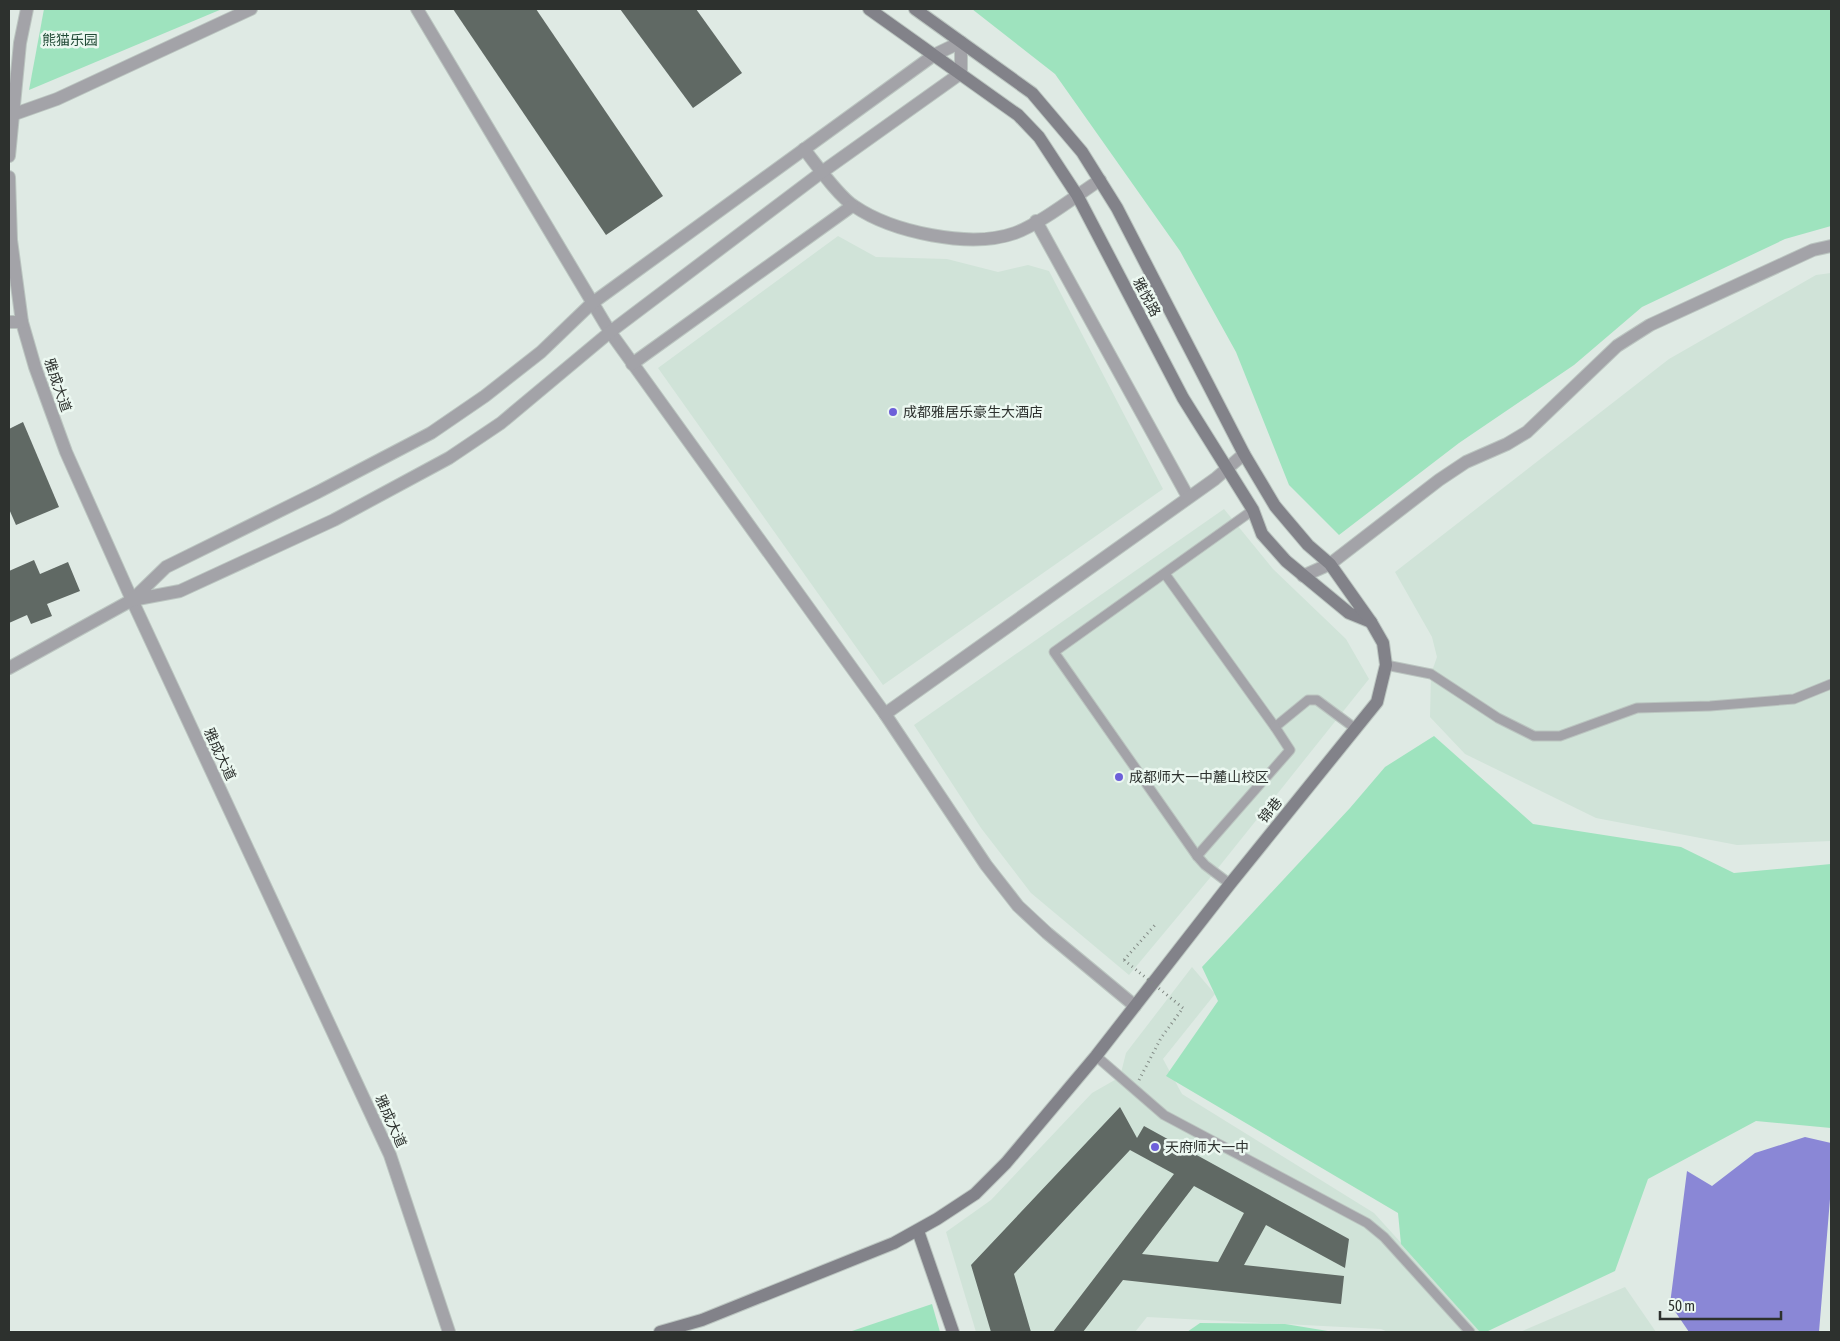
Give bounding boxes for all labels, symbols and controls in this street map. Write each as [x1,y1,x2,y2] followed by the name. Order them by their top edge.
[42,32,98,48] park label: 熊猫乐园
[1130,275,1164,319] street label: 雅悦路
[41,356,75,414] street label: 雅成大道
[903,404,1043,420] place label: 成都雅居乐豪生大酒店
[887,406,899,418] marker: 成都雅居乐豪生大酒店
[201,725,239,783] street label: 雅成大道
[1129,769,1269,785] place label: 成都师大一中麓山校区
[1113,771,1125,783] marker: 成都师大一中麓山校区
[1255,794,1285,826] street label: 锦巷
[372,1092,410,1150] street label: 雅成大道
[1165,1139,1249,1155] place label: 天府师大一中
[1149,1141,1161,1153] marker: 天府师大一中
[1660,1288,1781,1320] scale bar
[1668,1297,1695,1314] text: 50 m

